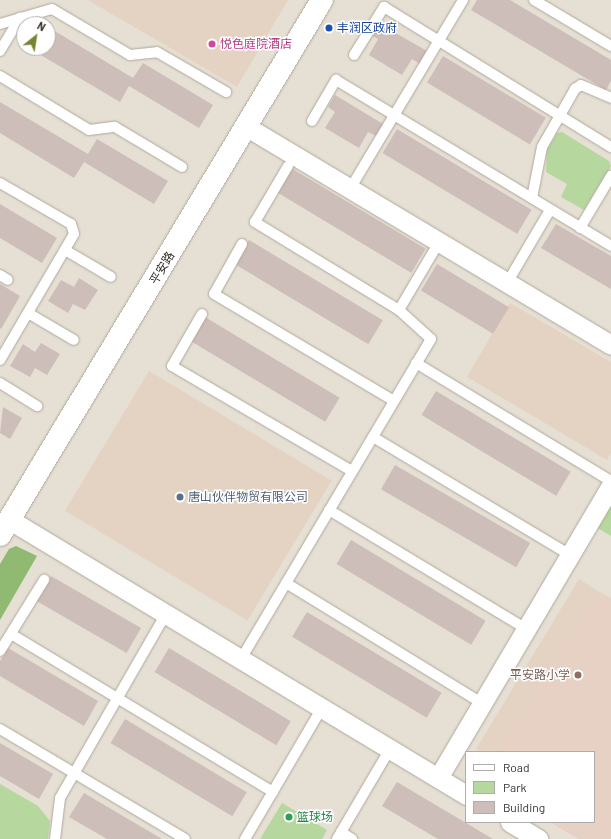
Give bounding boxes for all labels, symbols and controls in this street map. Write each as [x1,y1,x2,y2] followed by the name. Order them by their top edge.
[16,16,56,56] north arrow
[35,19,48,33] text: N
[337,21,397,35] place label: 丰润区政府
[324,23,334,33] marker: 丰润区政府
[220,37,292,51] place label: 悦色庭院酒店
[207,39,217,49] marker: 悦色庭院酒店
[147,249,177,287] street label: 平安路
[188,490,308,504] place label: 唐山伙伴物贸有限公司
[175,492,185,502] marker: 唐山伙伴物贸有限公司
[510,668,570,682] place label: 平安路小学
[573,670,583,680] marker: 平安路小学
[465,751,595,823] legend
[503,760,530,774] text: Road
[503,780,527,794] text: Park
[503,800,545,814] text: Building
[297,810,333,824] place label: 篮球场
[284,812,294,822] marker: 篮球场

